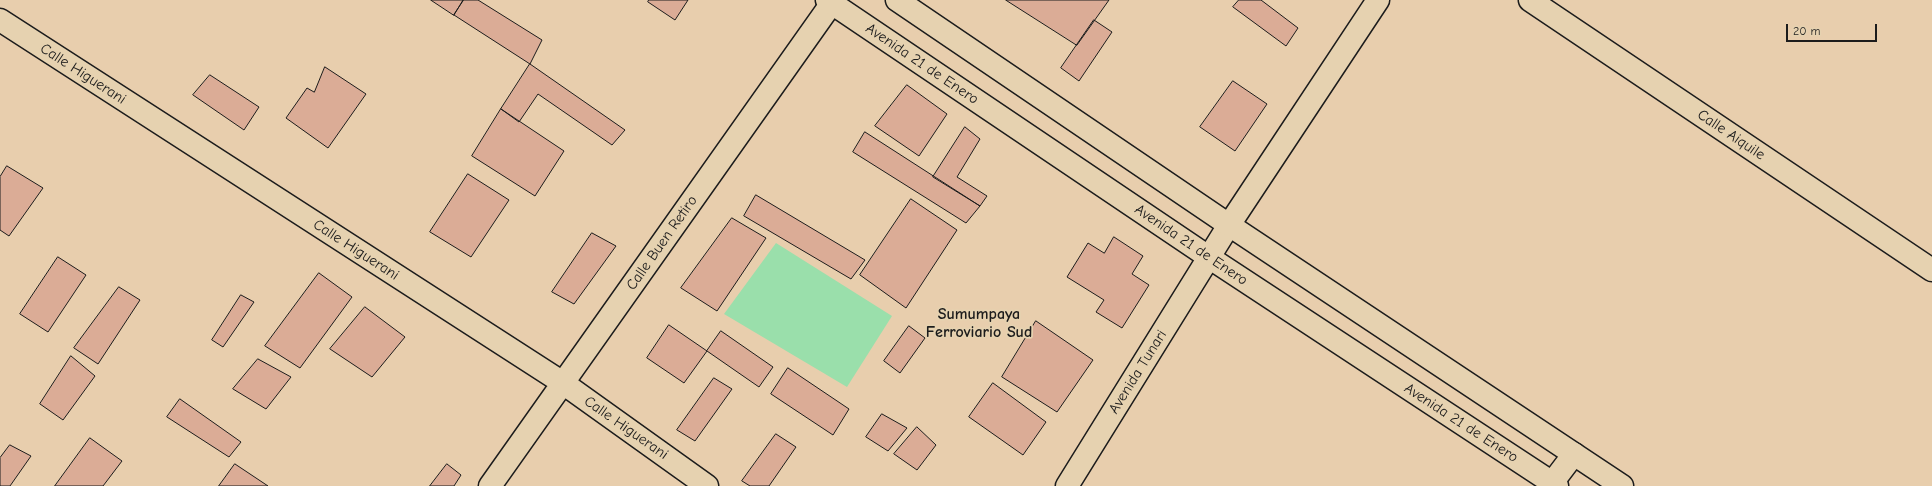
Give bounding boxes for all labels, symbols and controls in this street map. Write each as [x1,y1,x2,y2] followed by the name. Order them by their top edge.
[1788,16,1879,42] scale bar
[862,20,982,108] street label: Avenida 21 de Enero
[1793,24,1821,38] text: 20 m
[37,40,129,108] street label: Calle Higuerani
[1694,106,1768,164] street label: Calle Aiquile
[623,192,701,294] street label: Calle Buen Retiro
[1131,201,1251,289] street label: Avenida 21 de Enero
[310,216,402,284] street label: Calle Higuerani
[926,304,1032,342] district label: Sumumpaya Ferroviario Sud
[1105,327,1171,417] street label: Avenida Tunari
[1401,379,1521,467] street label: Avenida 21 de Enero
[580,392,672,464] street label: Calle Higuerani

